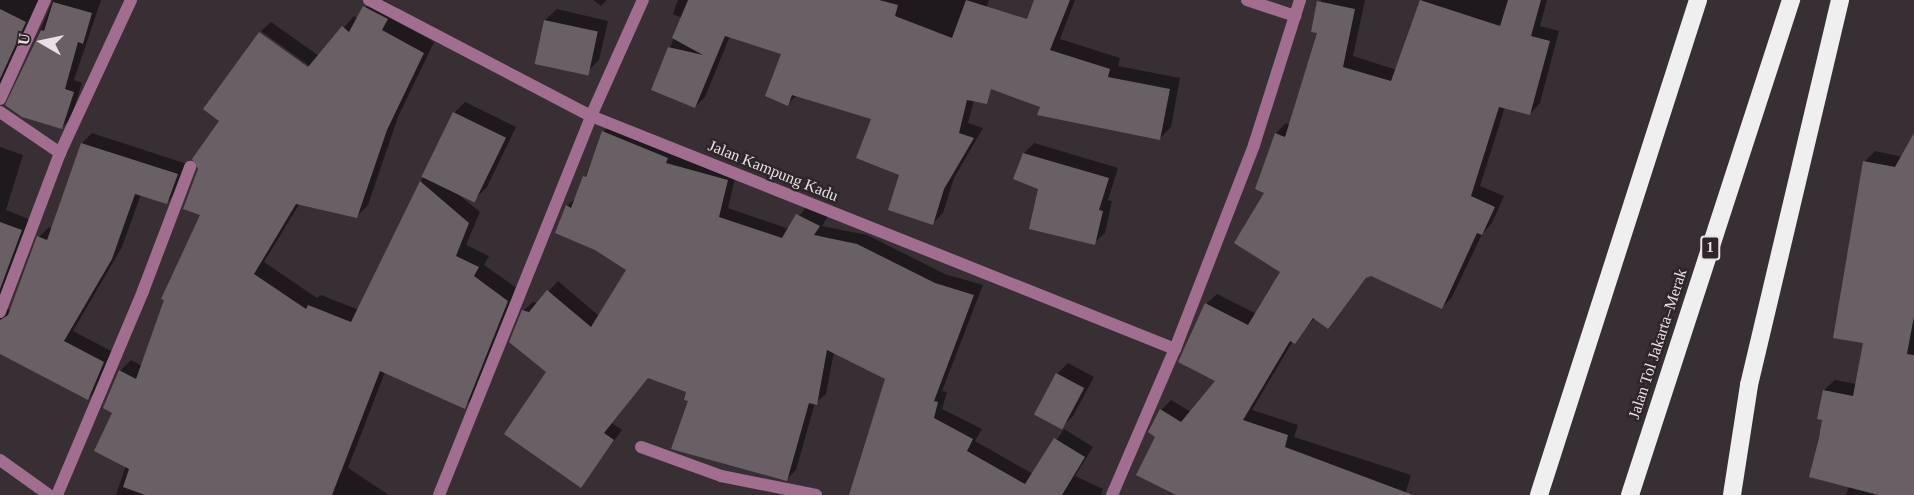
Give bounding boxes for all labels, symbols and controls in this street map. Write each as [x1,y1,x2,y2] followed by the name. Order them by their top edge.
[12,12,72,72] north arrow
[14,32,33,46] text: U
[705,136,841,206] street label: Jalan Kampung Kadu
[1700,236,1720,260] road number: 1
[1625,266,1691,422] street label: Jalan Tol Jakarta–Merak

